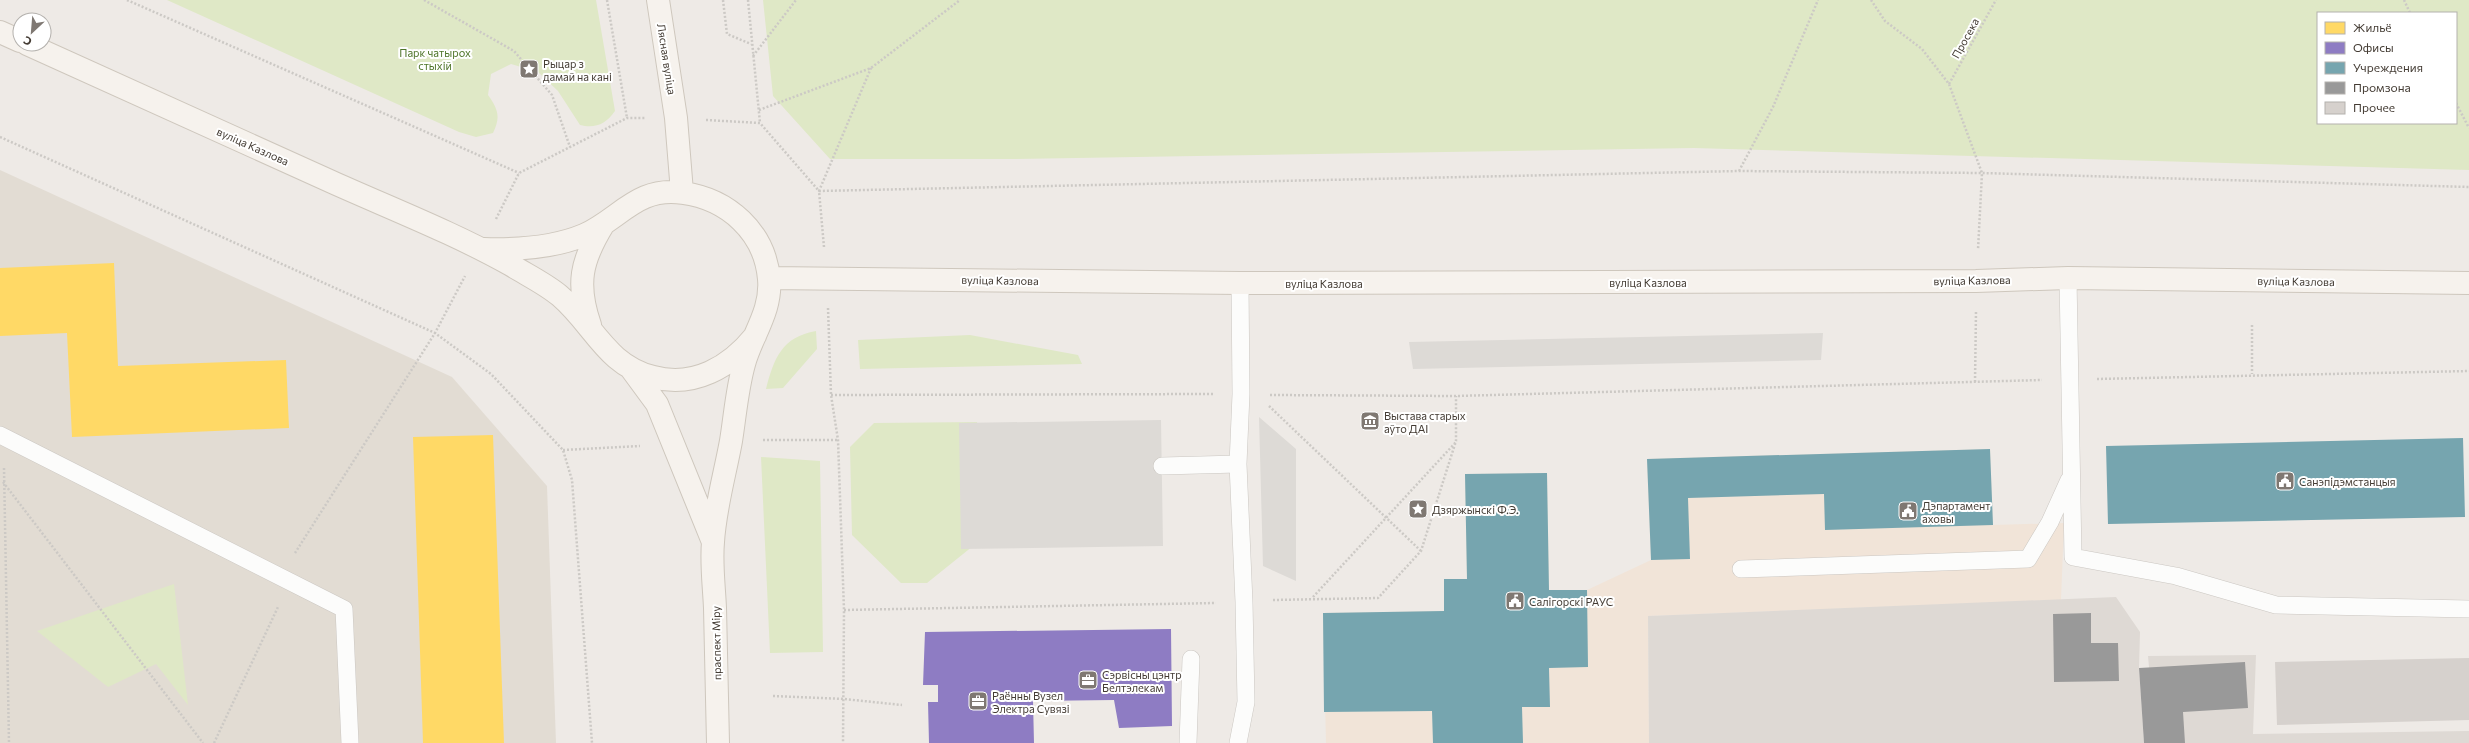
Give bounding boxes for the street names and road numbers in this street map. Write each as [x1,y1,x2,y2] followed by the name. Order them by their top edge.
[1949,16,1981,60] street label: Просека
[655,23,679,95] street label: Лясная вуліца
[215,124,291,168] street label: вуліца Казлова
[961,273,1039,287] street label: вуліца Казлова
[1933,273,2011,287] street label: вуліца Казлова
[2257,274,2335,288] street label: вуліца Казлова
[1609,276,1687,289] street label: вуліца Казлова
[1285,277,1363,290] street label: вуліца Казлова
[709,605,723,680] street label: праспект Міру

